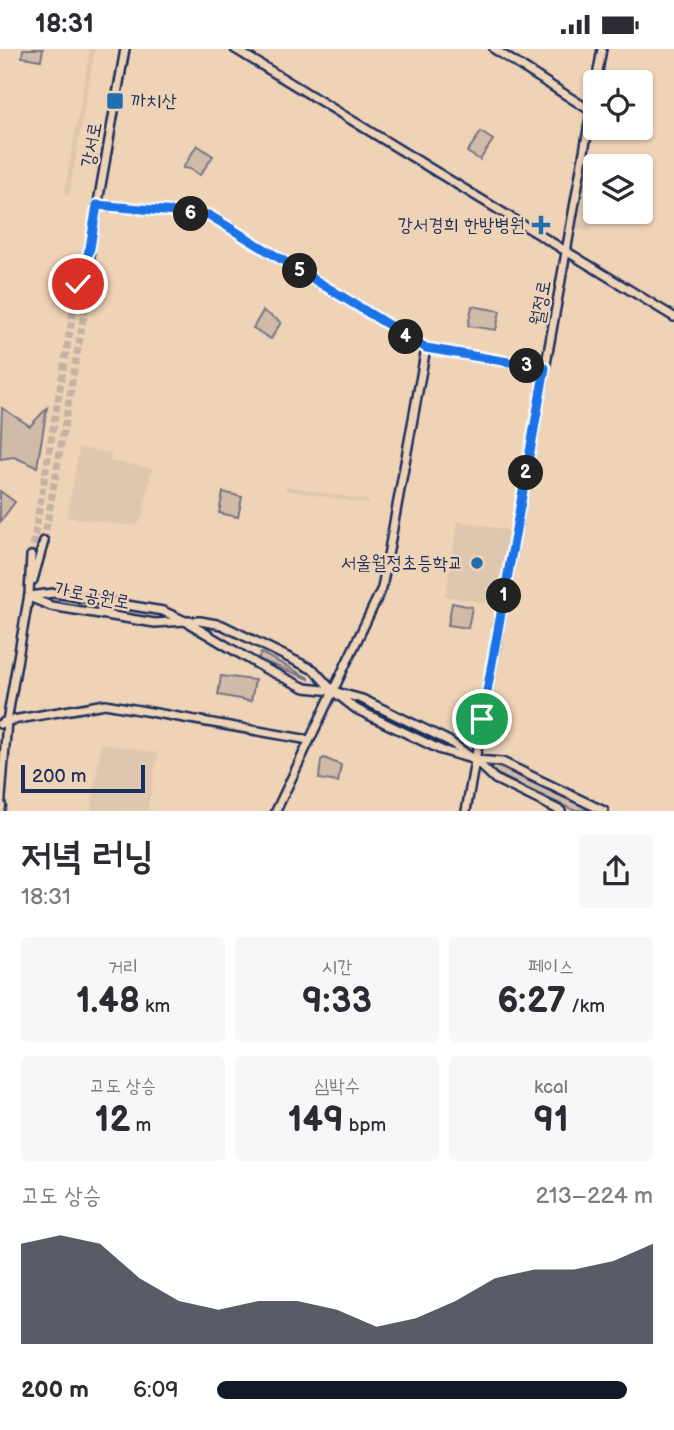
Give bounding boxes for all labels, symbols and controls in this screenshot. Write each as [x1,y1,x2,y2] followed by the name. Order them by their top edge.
[35,9,94,40] text: 18:31
[583,70,653,224] map controls
[583,70,653,140] button: locate
[131,90,177,113] place label: 까치산
[105,91,125,111] marker: 까치산
[77,120,107,170] street label: 강서로
[583,154,653,224] button: layers
[174,197,208,231] pin: 6
[185,202,196,225] text: 6
[398,214,525,237] place label: 강서경희 한방병원
[531,215,551,235] marker: 강서경희 한방병원
[282,253,318,289] pin: 5
[48,254,108,314] pin
[294,259,305,282] text: 5
[59,265,97,303] icon: check
[526,278,556,328] street label: 월정로
[388,319,424,355] pin: 4
[400,325,411,348] text: 4
[510,349,544,383] pin: 3
[521,354,532,377] text: 3
[508,455,544,491] pin: 2
[520,461,531,484] text: 2
[341,552,463,575] place label: 서울월정초등학교
[469,555,485,571] marker: 서울월정초등학교
[52,577,132,615] street label: 가로공원로
[486,579,522,613] pin: 1
[500,584,508,607] text: 1
[452,689,512,749] pin
[463,700,501,738] icon: arrive
[21,761,145,793] scale bar
[32,765,86,788] text: 200 m
[21,834,154,879] text: 저녁 러닝
[579,834,653,908] button: share
[21,883,71,911] text: 18:31
[108,956,138,979] text: 거리
[322,956,352,979] text: 시간
[528,956,574,979] text: 페이스
[76,980,140,1023] text: 1.48
[302,980,372,1023] text: 9:33
[497,980,566,1023] text: 6:27
[140,995,170,1018] text: km
[566,995,605,1018] text: /km
[90,1075,156,1098] text: 고도 상승
[314,1075,360,1098] text: 심박수
[534,1076,568,1099] text: kcal
[95,1099,130,1142] text: 12
[288,1099,344,1142] text: 149
[533,1099,569,1142] text: 91
[130,1114,151,1137] text: m
[344,1114,386,1137] text: bpm
[21,1182,101,1210] text: 고도 상승
[536,1182,653,1210] text: 213–224 m
[21,1376,89,1404] text: 200 m
[133,1376,179,1404] text: 6:09

